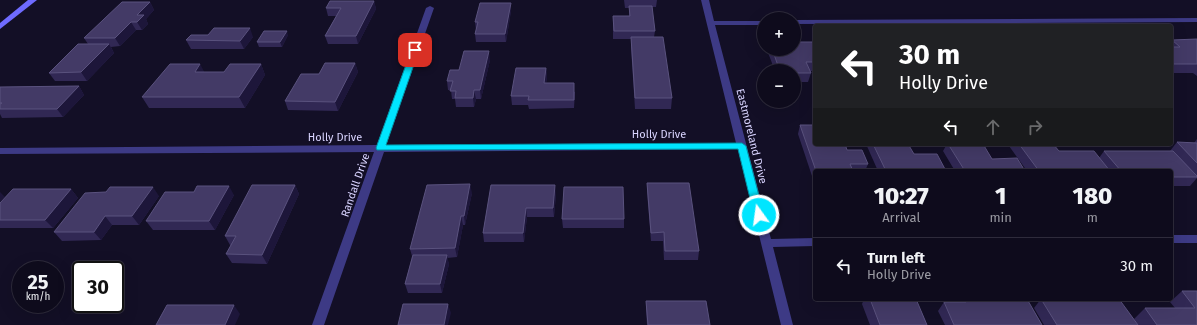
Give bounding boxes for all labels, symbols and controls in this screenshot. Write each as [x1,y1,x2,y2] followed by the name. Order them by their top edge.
[757,12,801,108] map controls
[757,12,801,56] button: +
[398,33,432,67] pin
[899,38,960,71] text: 30 m
[404,39,426,61] icon: arrive
[833,40,885,92] icon: left
[757,64,801,108] button: −
[899,72,988,94] text: Holly Drive
[733,87,770,185] street label: Eastmoreland Drive
[940,116,962,138] icon: left
[982,116,1004,138] icon: ahead
[1024,116,1046,138] icon: right
[632,128,686,141] street label: Holly Drive
[308,131,362,144] street label: Holly Drive
[338,152,372,219] street label: Randall Drive
[874,182,929,210] text: 10:27
[995,182,1006,210] text: 1
[1073,182,1112,210] text: 180
[738,194,780,236] position arrow
[882,210,920,225] text: Arrival
[989,210,1012,225] text: min
[1087,210,1098,225] text: m
[867,249,925,267] text: Turn left
[833,255,855,277] icon: left
[1120,257,1153,275] text: 30 m
[72,261,124,313] speed limit sign: 30
[867,267,931,282] text: Holly Drive
[27,270,49,294] text: 25
[26,291,50,303] text: km/h

